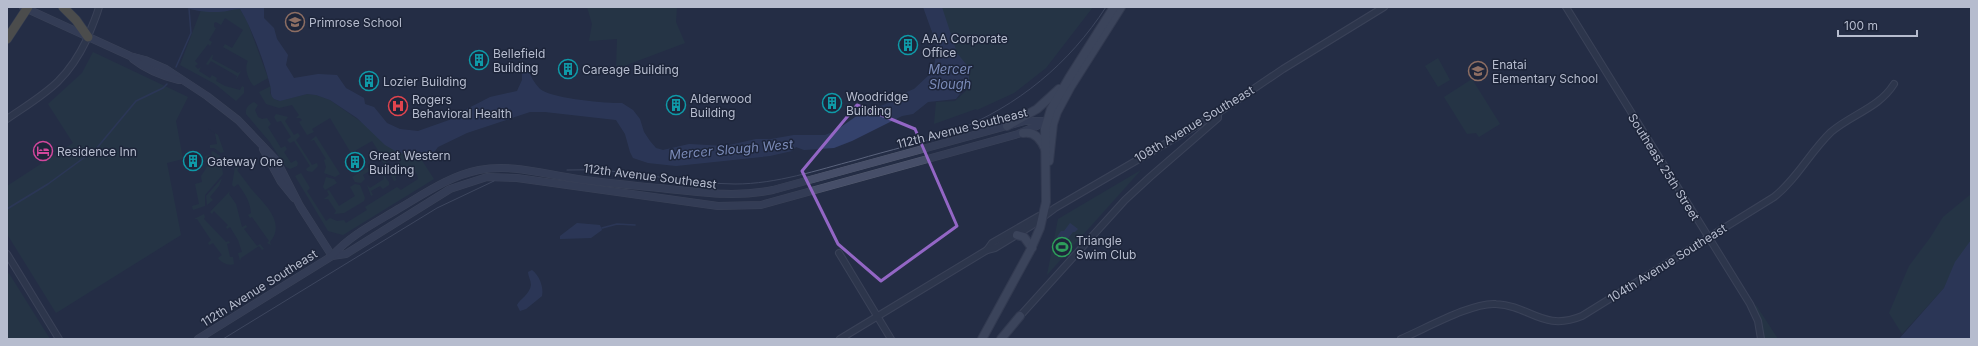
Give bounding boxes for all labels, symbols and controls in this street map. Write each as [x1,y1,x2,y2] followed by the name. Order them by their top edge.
[284,11,306,33] school or university icon: Primrose School
[1838,12,1917,38] scale bar
[309,15,402,30] place label: Primrose School
[1844,18,1878,33] text: 100 m
[922,31,1008,60] place label: AAA Corporate Office
[897,34,919,56] building icon: AAA Corporate Office
[493,46,545,75] place label: Bellefield Building
[468,49,490,71] building icon: Bellefield Building
[1492,57,1598,86] place label: Enatai Elementary School
[557,58,579,80] building icon: Careage Building
[1467,60,1489,82] school or university icon: Enatai Elementary School
[928,61,973,92] water label: Mercer Slough
[582,62,679,77] place label: Careage Building
[358,70,380,92] building icon: Lozier Building
[383,74,467,89] place label: Lozier Building
[1131,82,1257,166] street label: 108th Avenue Southeast
[846,89,908,118] place label: Woodridge Building
[690,91,752,120] place label: Alderwood Building
[412,92,512,121] place label: Rogers Behavioral Health
[821,92,843,114] building icon: Woodridge Building
[665,94,687,116] building icon: Alderwood Building
[387,95,409,117] hospital icon: Rogers Behavioral Health
[895,104,1029,152] street label: 112th Avenue Southeast
[1625,111,1703,223] street label: Southeast 25th Street
[668,136,794,162] water label: Mercer Slough West
[32,140,54,162] hotel icon: Residence Inn
[57,144,137,159] place label: Residence Inn
[369,148,451,177] place label: Great Western Building
[182,150,204,172] building icon: Gateway One
[344,151,366,173] building icon: Great Western Building
[207,154,283,169] place label: Gateway One
[583,160,718,192] street label: 112th Avenue Southeast
[1605,220,1729,306] street label: 104th Avenue Southeast
[1076,233,1136,262] place label: Triangle Swim Club
[1051,236,1073,258] sports icon: Triangle Swim Club
[198,246,320,330] street label: 112th Avenue Southeast

